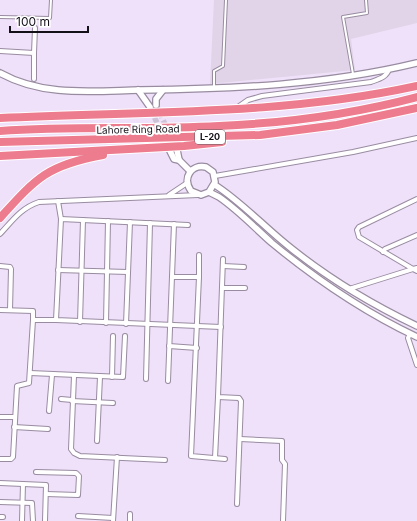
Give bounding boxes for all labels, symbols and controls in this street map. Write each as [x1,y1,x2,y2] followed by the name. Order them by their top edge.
[10,8,88,34] scale bar
[16,14,50,29] text: 100 m
[96,122,180,136] street label: Lahore Ring Road
[195,130,225,144] road number: L-20

